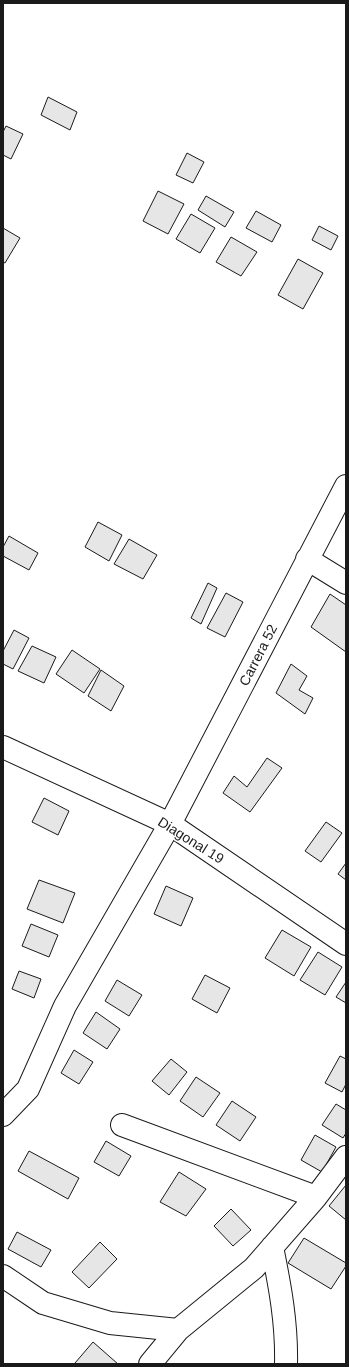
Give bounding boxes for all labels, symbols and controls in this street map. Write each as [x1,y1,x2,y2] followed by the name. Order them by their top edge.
[236,621,280,688] street label: Carrera 52
[155,813,227,867] street label: Diagonal 19

